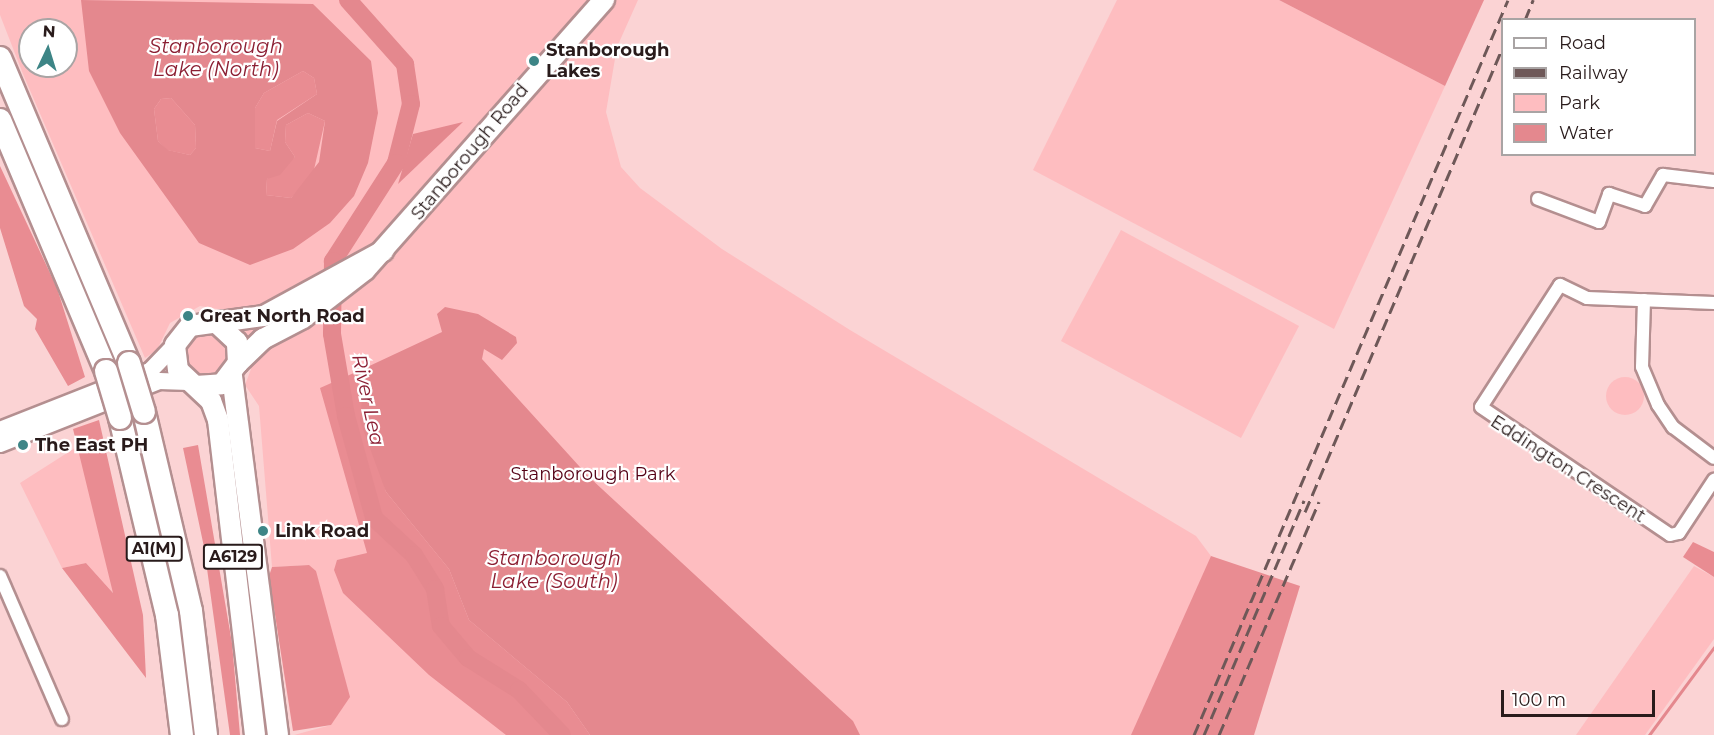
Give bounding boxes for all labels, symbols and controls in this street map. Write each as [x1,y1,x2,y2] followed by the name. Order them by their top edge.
[18,18,78,78] north arrow
[1501,18,1696,156] legend
[42,22,56,41] text: N
[1559,32,1606,54] text: Road
[149,35,283,82] water label: Stanborough Lake (North)
[546,40,670,82] place label: Stanborough Lakes
[527,54,541,68] marker: Stanborough Lakes
[1559,62,1628,84] text: Railway
[407,80,533,224] street label: Stanborough Road
[1559,92,1600,114] text: Park
[1559,122,1614,144] text: Water
[200,305,365,327] place label: Great North Road
[181,309,195,323] marker: Great North Road
[347,352,389,448] water label: River Lea
[1486,411,1650,527] street label: Eddington Crescent
[35,434,148,456] place label: The East PH
[16,438,30,452] marker: The East PH
[511,463,675,485] park label: Stanborough Park
[275,520,369,542] place label: Link Road
[256,524,270,538] marker: Link Road
[126,536,182,562] road number: A1(M)
[202,544,264,570] road number: A6129
[487,546,621,593] water label: Stanborough Lake (South)
[1504,678,1658,716] scale bar
[1512,689,1566,711] text: 100 m

